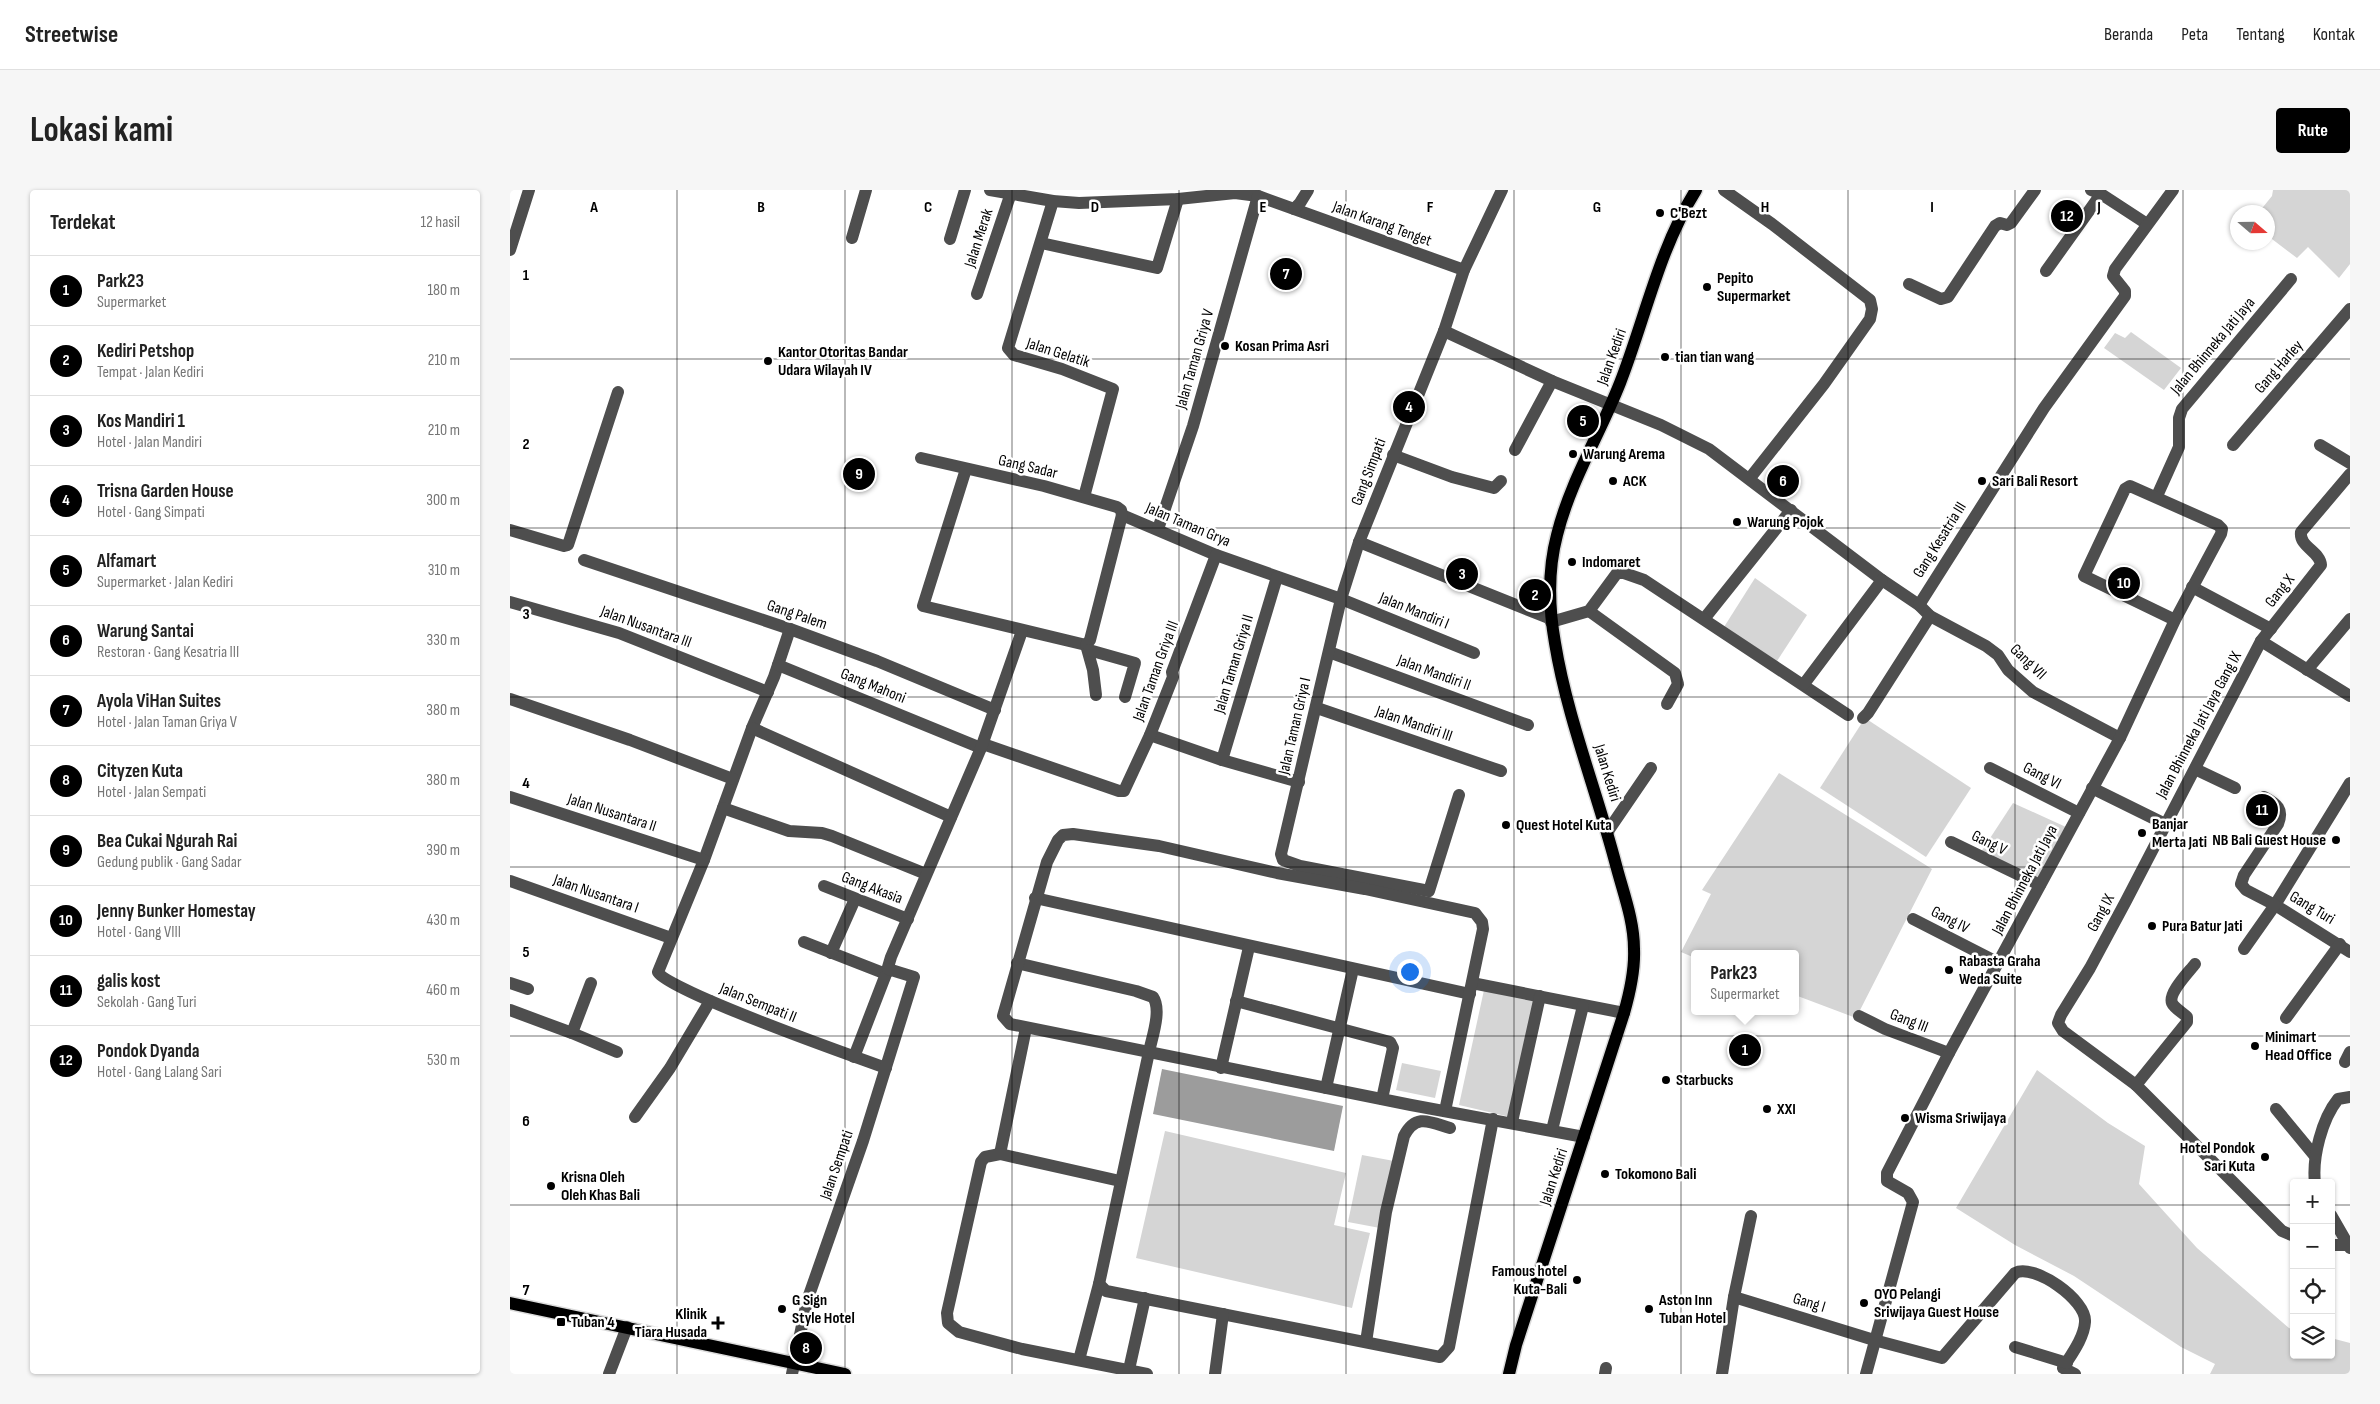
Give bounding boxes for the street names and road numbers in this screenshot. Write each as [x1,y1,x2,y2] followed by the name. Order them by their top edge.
[1329,197,1434,251] street label: Jalan Karang Tenget
[960,206,997,271] street label: Jalan Merak
[2166,293,2259,399] street label: Jalan Bhinneka Jati Jaya
[1171,306,1219,412] street label: Jalan Taman Griya V
[1593,326,1631,389] street label: Jalan Kediri
[1023,334,1092,372] street label: Jalan Gelatik
[2251,337,2307,397] street label: Gang Harley
[1347,436,1391,508] street label: Gang Simpati
[996,451,1060,483] street label: Gang Sadar
[1142,498,1233,551] street label: Jalan Taman Grya
[1909,499,1971,581] street label: Gang Kesatria III
[2261,571,2299,611] street label: Gang X
[1375,588,1452,634] street label: Jalan Mandiri I
[764,596,830,634] street label: Gang Palem
[597,601,694,652] street label: Jalan Nusantara III
[1210,612,1258,717] street label: Jalan Taman Griya II
[1129,618,1183,725] street label: Jalan Taman Griya III
[2006,640,2050,684] street label: Gang VII
[2152,648,2246,803] street label: Jalan Bhinneka Jati Jaya Gang IX
[1394,651,1473,695] street label: Jalan Mandiri II
[838,664,908,708] street label: Gang Mahoni
[1274,676,1315,777] street label: Jalan Taman Griya I
[1372,702,1455,746] street label: Jalan Mandiri III
[1589,741,1625,804] street label: Jalan Kediri
[2020,758,2064,794] street label: Gang VI
[564,789,659,836] street label: Jalan Nusantara II
[1988,822,2062,939] street label: Jalan Bhinneka Jati Jaya
[1968,826,2011,860] street label: Gang V
[839,868,905,908] street label: Gang Akasia
[550,870,641,917] street label: Jalan Nusantara I
[2286,887,2338,929] street label: Gang Turi
[2083,891,2119,935] street label: Gang IX
[1928,902,1973,938] street label: Gang IV
[716,979,799,1027] street label: Jalan Sempati II
[1887,1005,1931,1037] street label: Gang III
[816,1128,858,1203] street label: Jalan Sempati
[1536,1146,1572,1209] street label: Jalan Kediri
[1790,1289,1828,1317] street label: Gang I

